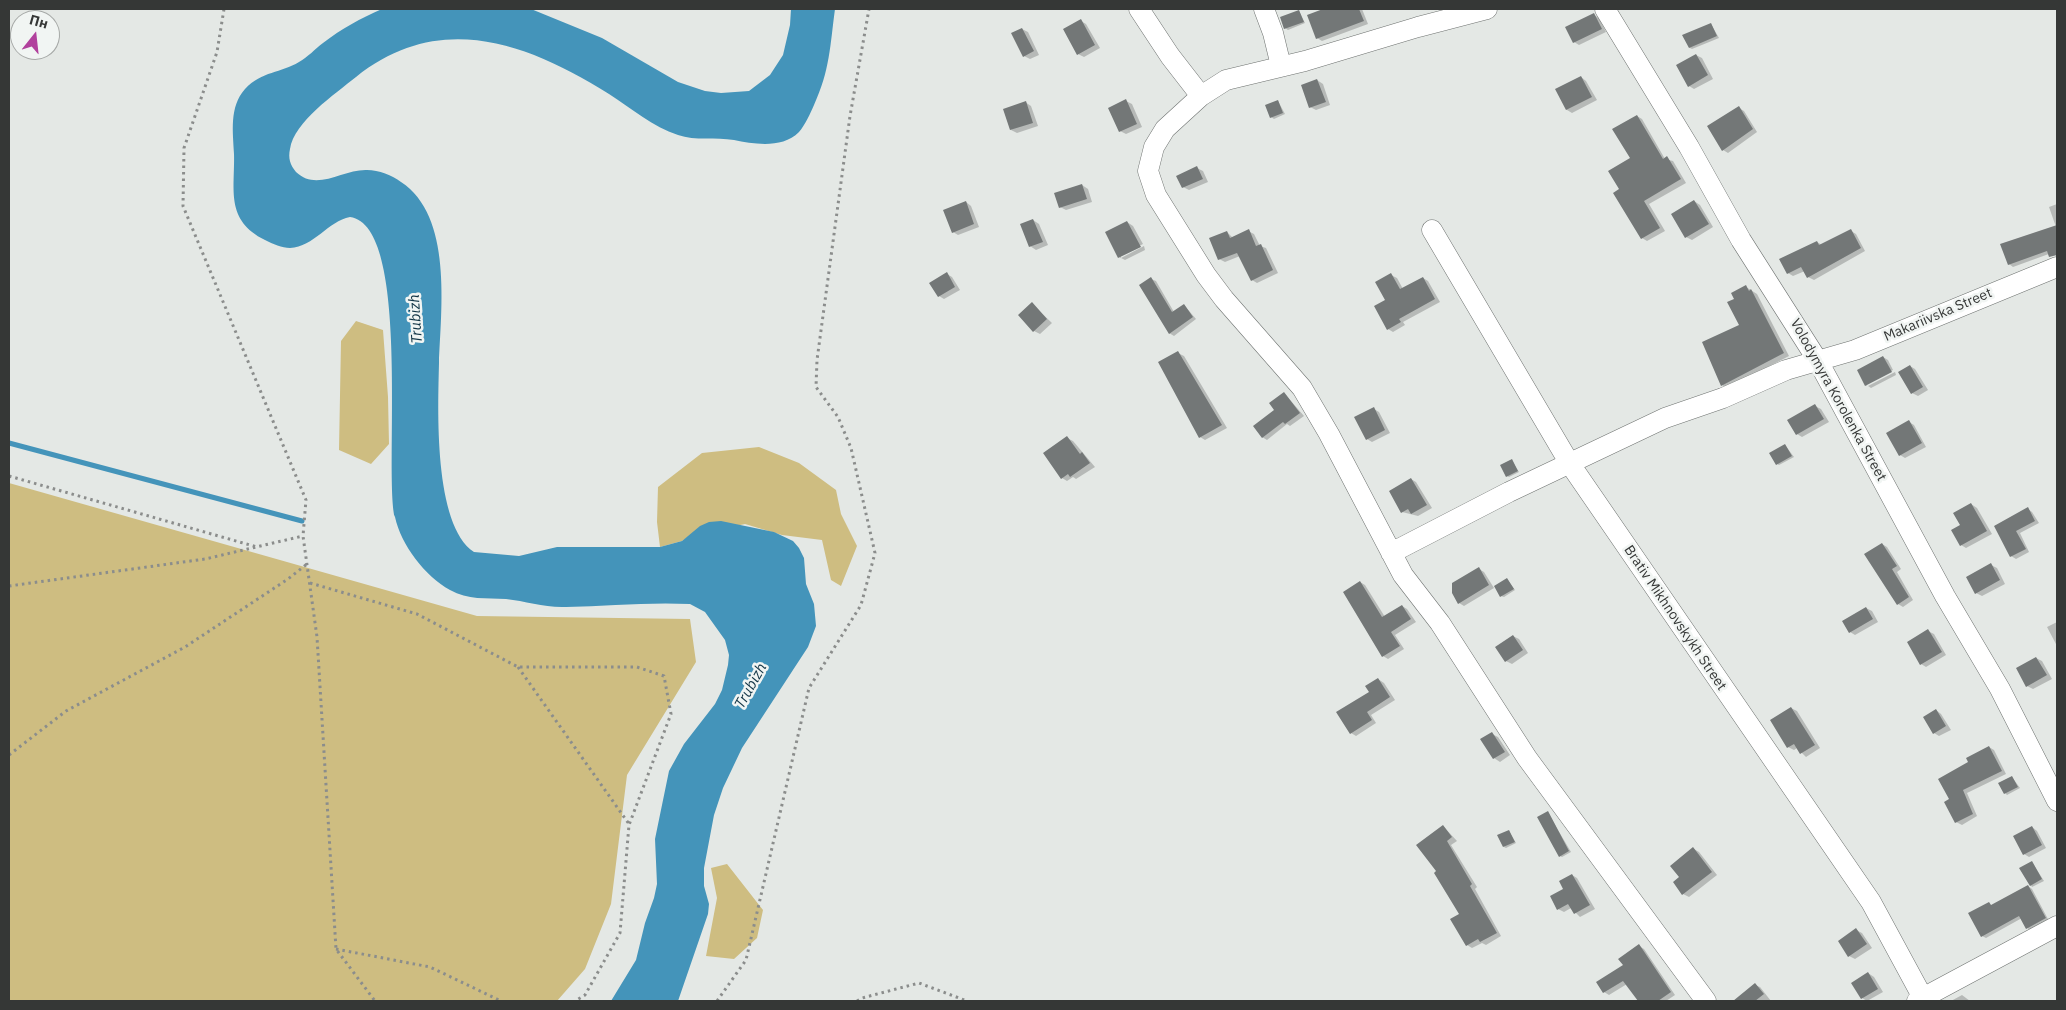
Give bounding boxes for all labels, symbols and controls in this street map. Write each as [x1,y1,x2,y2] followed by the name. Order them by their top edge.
[10,10,60,60] north arrow
[27,10,50,33] text: Пн
[1881,285,1995,345] street label: Makariivska Street
[405,294,427,344] water label: Trubizh
[1786,316,1890,484] street label: Volodymyra Korolenka Street
[1620,542,1730,694] street label: Brativ Mikhnovskykh Street
[731,660,771,712] water label: Trubizh

